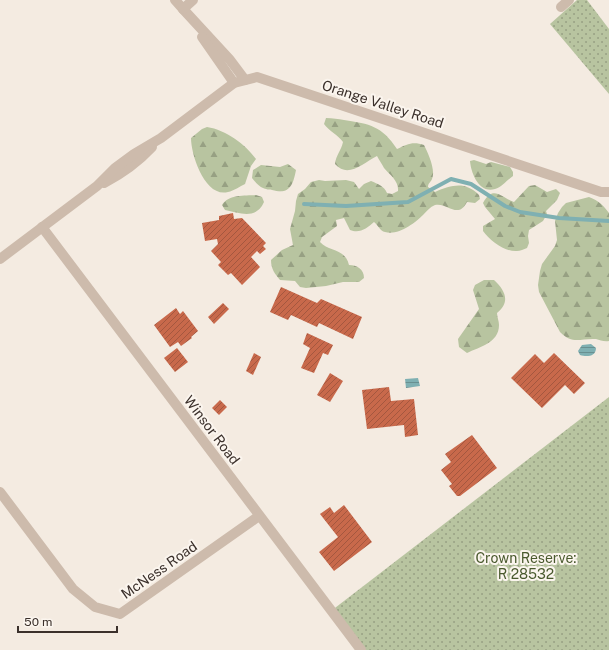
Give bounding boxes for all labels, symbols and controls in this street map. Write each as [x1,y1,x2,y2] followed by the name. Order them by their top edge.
[320,77,446,131] street label: Orange Valley Road
[181,392,243,468] street label: Winsor Road
[118,538,200,602] street label: McNess Road
[475,550,577,582] park label: Crown Reserve: R 28532
[18,608,117,634] scale bar
[24,615,52,629] text: 50 m

